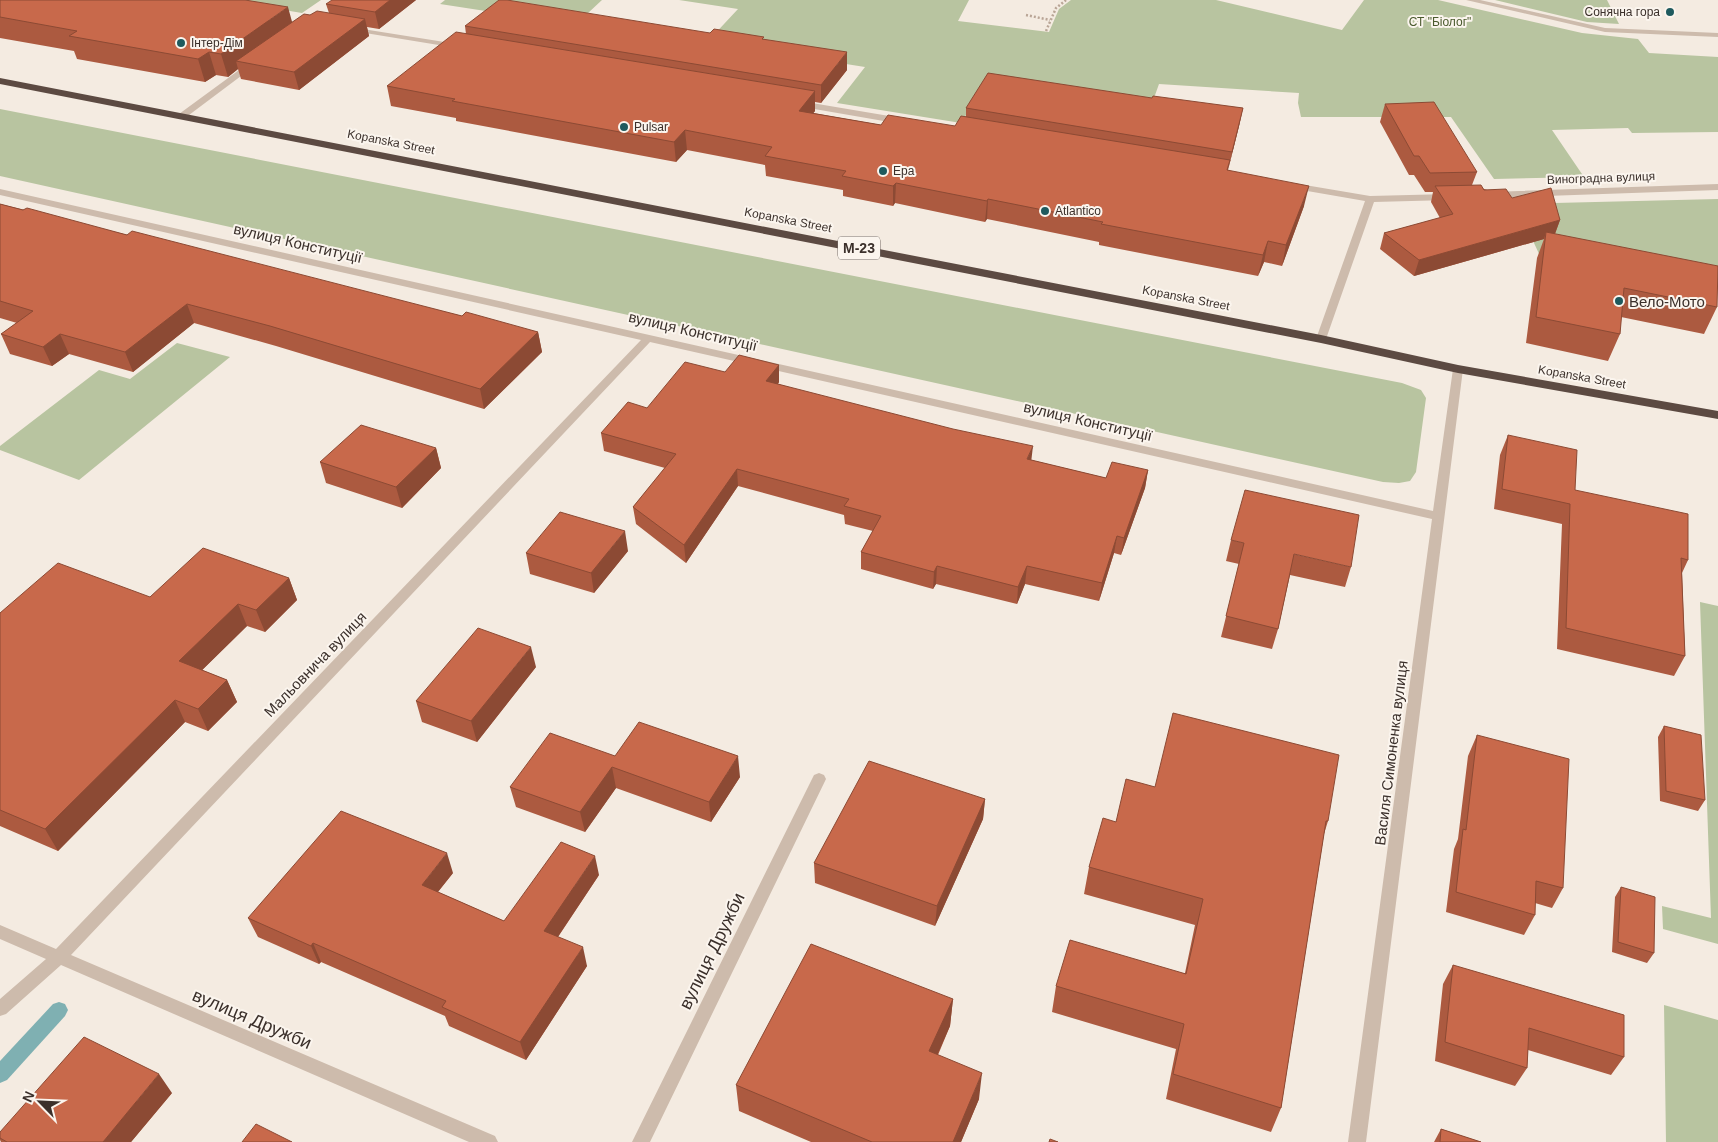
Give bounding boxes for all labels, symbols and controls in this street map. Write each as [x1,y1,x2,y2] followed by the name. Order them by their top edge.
[1585,5,1660,19] place label: Сонячна гора
[1664,6,1676,18] marker: Сонячна гора
[1409,15,1471,29] park label: СТ "Біолог"
[191,36,243,50] place label: Інтер-Дім
[175,37,187,49] marker: Інтер-Дім
[634,120,668,134] place label: Pulsar
[618,121,630,133] marker: Pulsar
[346,127,437,157] street label: Kopanska Street
[893,164,915,178] place label: Ера
[877,165,889,177] marker: Ера
[1547,169,1655,187] street label: Виноградна вулиця
[1055,204,1101,218] place label: Atlantico
[743,205,834,235] street label: Kopanska Street
[1039,205,1051,217] marker: Atlantico
[232,220,365,266] street label: вулиця Конституції
[838,237,880,260] road number: М-23
[1141,283,1232,313] street label: Kopanska Street
[1629,293,1705,310] place label: Вело-Мото
[1613,295,1625,307] marker: Вело-Мото
[627,308,760,354] street label: вулиця Конституції
[1537,362,1628,392] street label: Kopanska Street
[1022,398,1155,444] street label: вулиця Конституції
[260,608,370,720] street label: Мальовнича вулиця
[1371,660,1411,846] street label: Василя Симоненка вулиця
[675,889,749,1013] street label: вулиця Дружби
[190,985,314,1053] street label: вулиця Дружби
[15,1077,65,1127] north arrow
[19,1089,37,1105] text: N

